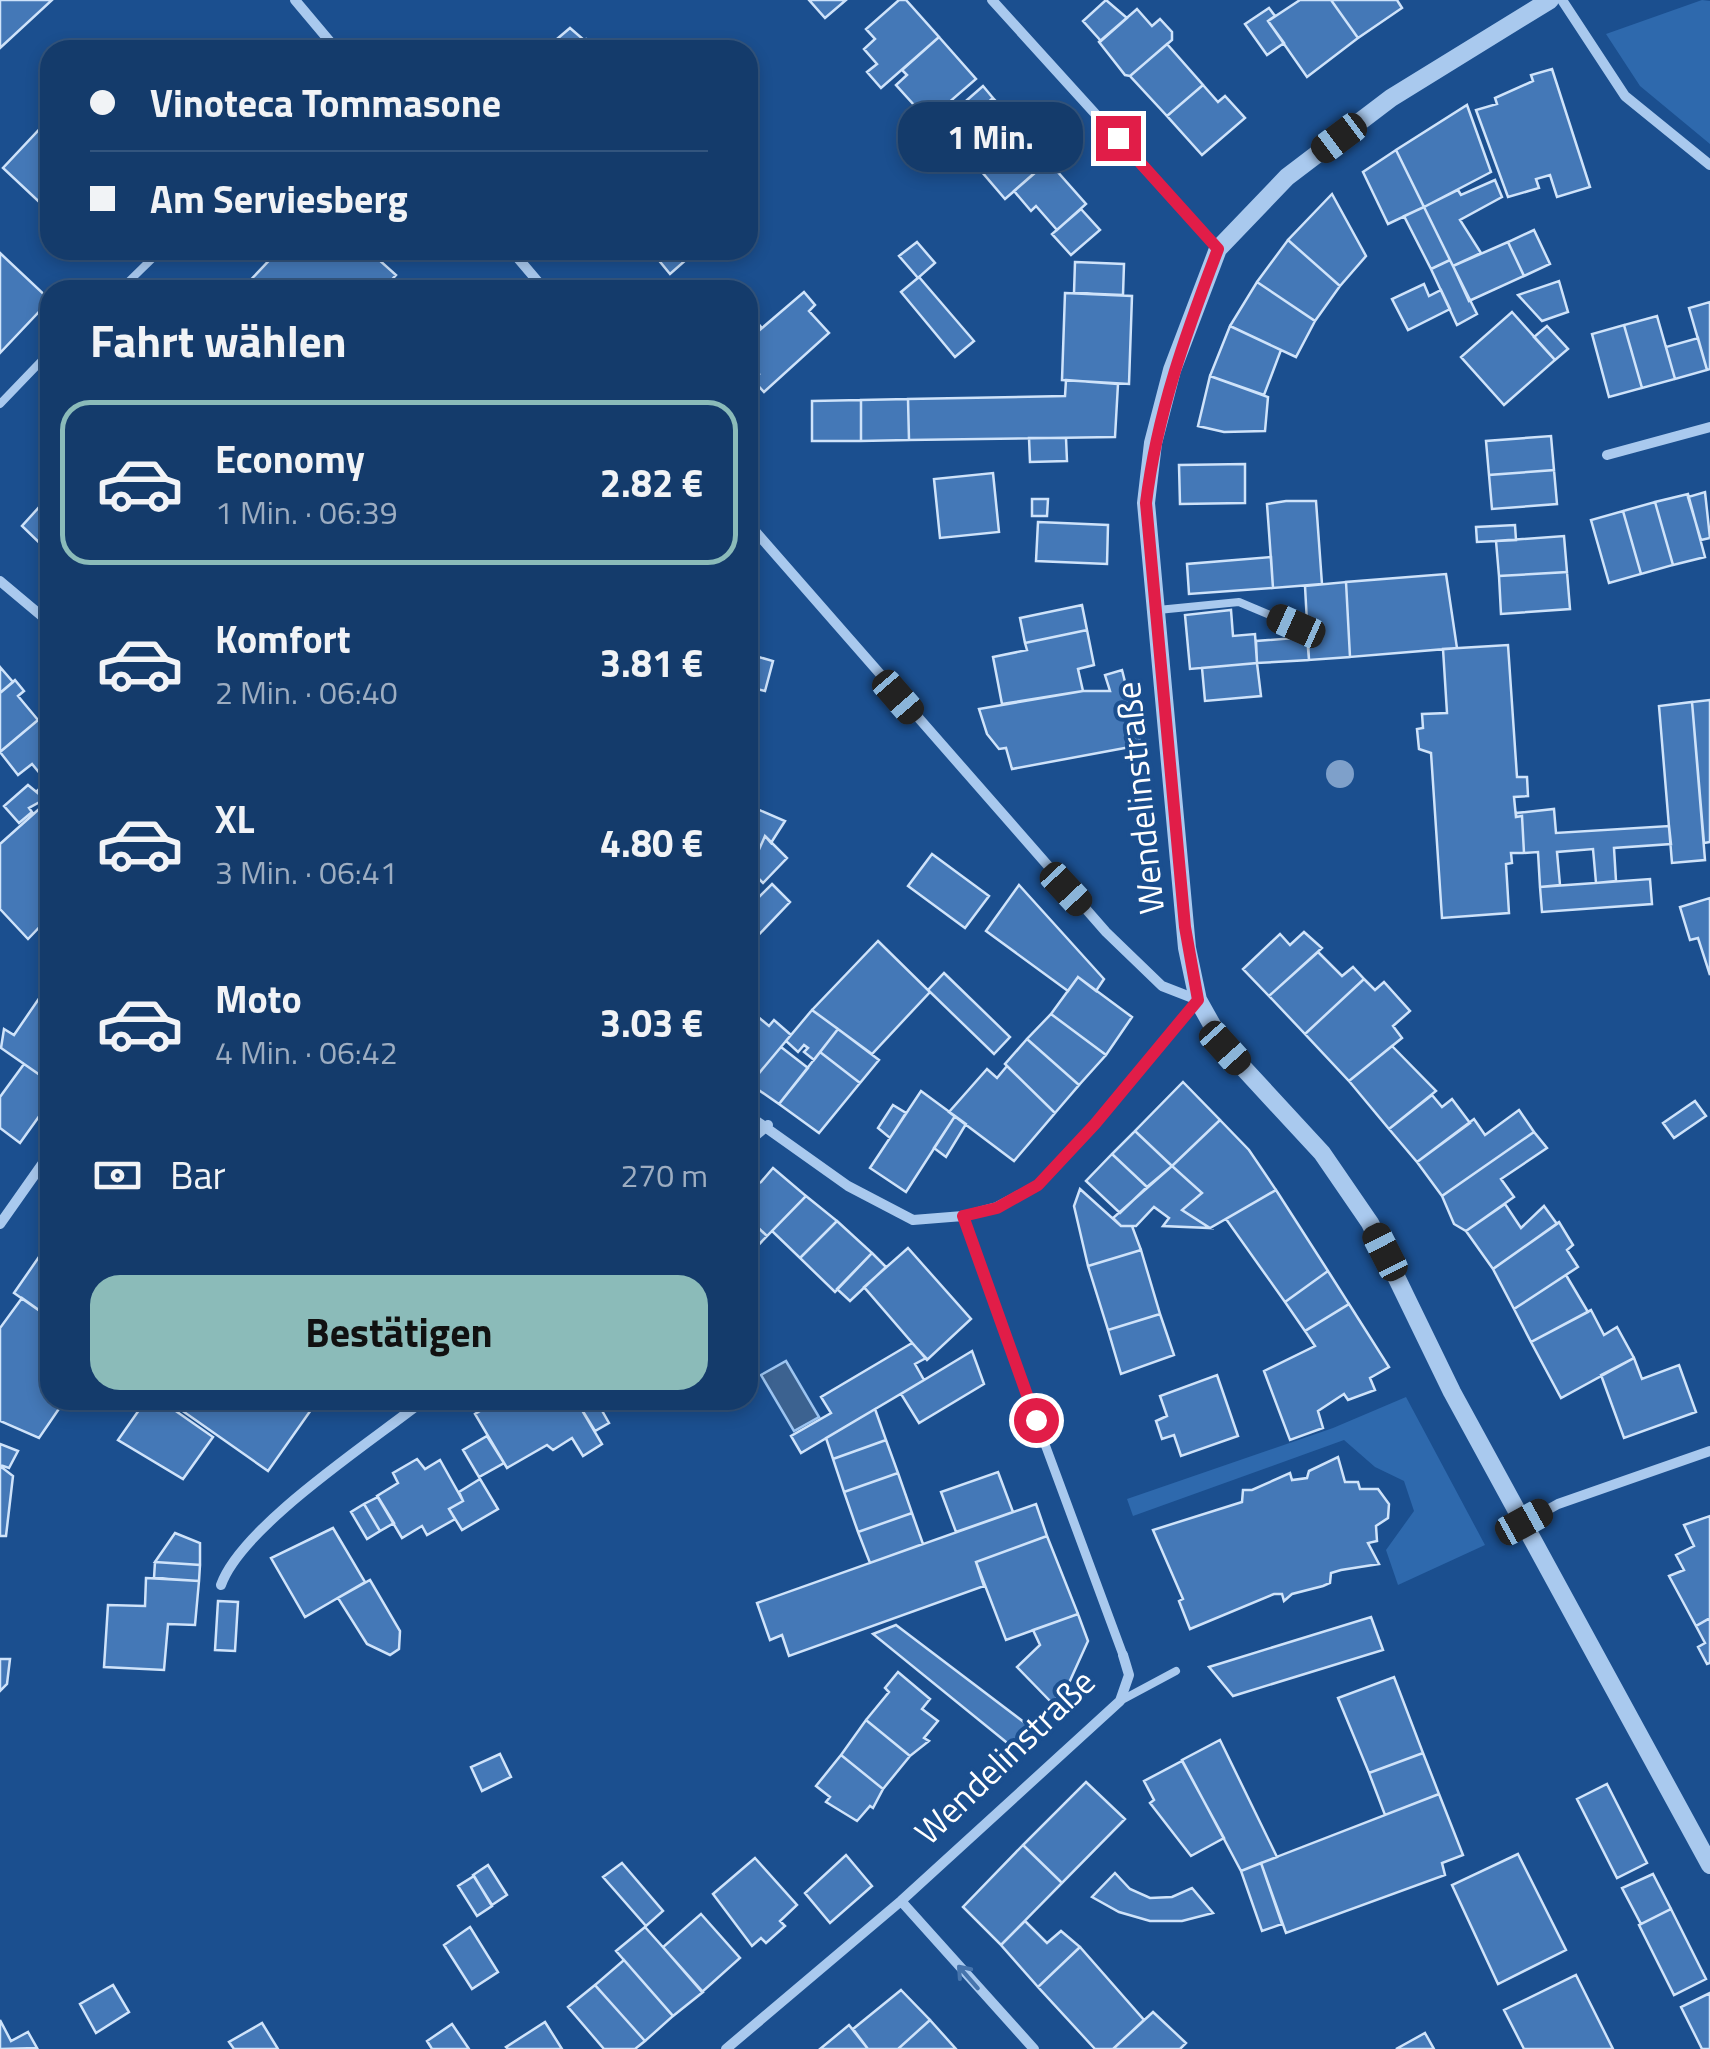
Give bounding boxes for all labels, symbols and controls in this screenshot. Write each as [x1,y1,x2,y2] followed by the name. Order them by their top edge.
[150,74,501,132] text: Vinoteca Tommasone
[898,103,1083,173] callout: 1 Min.
[1306,108,1372,168] car
[947,113,1034,161] text: 1 Min.
[1096,116,1141,161] route end
[150,170,408,228] text: Am Serviesberg
[90,306,347,374] text: Fahrt wählen
[215,430,365,488] text: Economy
[95,438,185,528] icon: car
[600,454,703,512] text: 2.82 €
[215,488,398,536] text: 1 Min. · 06:39
[1262,600,1330,652] car
[215,610,351,668] text: Komfort
[95,618,185,708] icon: car
[600,634,703,692] text: 3.81 €
[867,665,929,729] car
[215,668,398,716] text: 2 Min. · 06:40
[1100,679,1178,917] street label: Wendelinstraße
[215,790,255,848] text: XL
[95,798,185,888] icon: car
[600,814,703,872] text: 4.80 €
[215,848,398,896] text: 3 Min. · 06:41
[1035,857,1097,921] car
[215,970,302,1028] text: Moto
[95,978,185,1068] icon: car
[600,994,703,1052] text: 3.03 €
[1194,1016,1256,1080] car
[215,1028,398,1076] text: 4 Min. · 06:42
[170,1146,226,1204] text: Bar
[90,1148,145,1203] icon: cash
[620,1151,708,1199] text: 270 m
[1358,1218,1412,1286] car
[90,1275,708,1390] button: Bestätigen
[1014,1398,1059,1443] route start
[1490,1494,1558,1550] car
[902,1656,1107,1857] street label: Wendelinstraße
[957,1965,980,1990] one-way arrow

